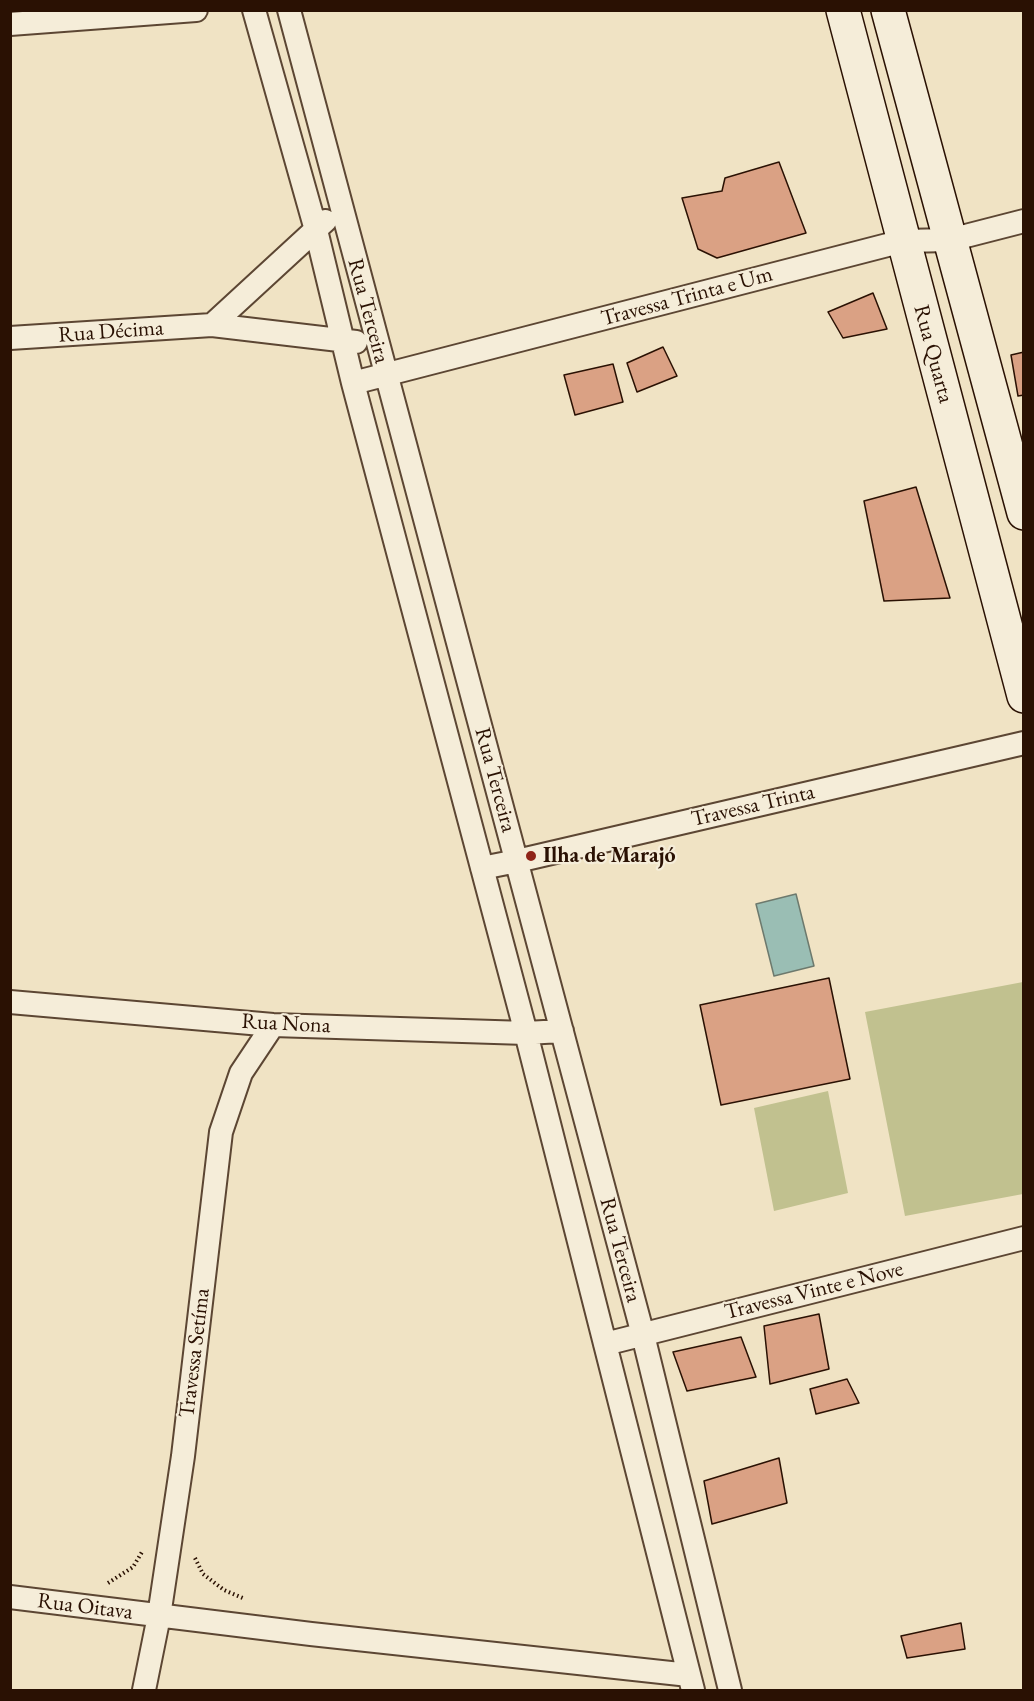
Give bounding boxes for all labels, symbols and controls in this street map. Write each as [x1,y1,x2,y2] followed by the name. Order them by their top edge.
[341,256,395,366] street label: Rua Terceira
[598,261,776,333] street label: Travessa Trinta e Um
[907,302,959,406] street label: Rua Quarta
[57,315,165,349] street label: Rua Décima
[468,725,522,835] street label: Rua Terceira
[689,779,817,833] street label: Travessa Trinta
[543,843,676,869] place label: Ilha de Marajó
[524,849,538,863] marker: Ilha de Marajó
[241,1008,331,1040] street label: Rua Nona
[593,1195,647,1305] street label: Rua Terceira
[722,1256,906,1326] street label: Travessa Vinte e Nove
[174,1287,216,1419] street label: Travessa Setíma
[36,1588,134,1626] street label: Rua Oitava

